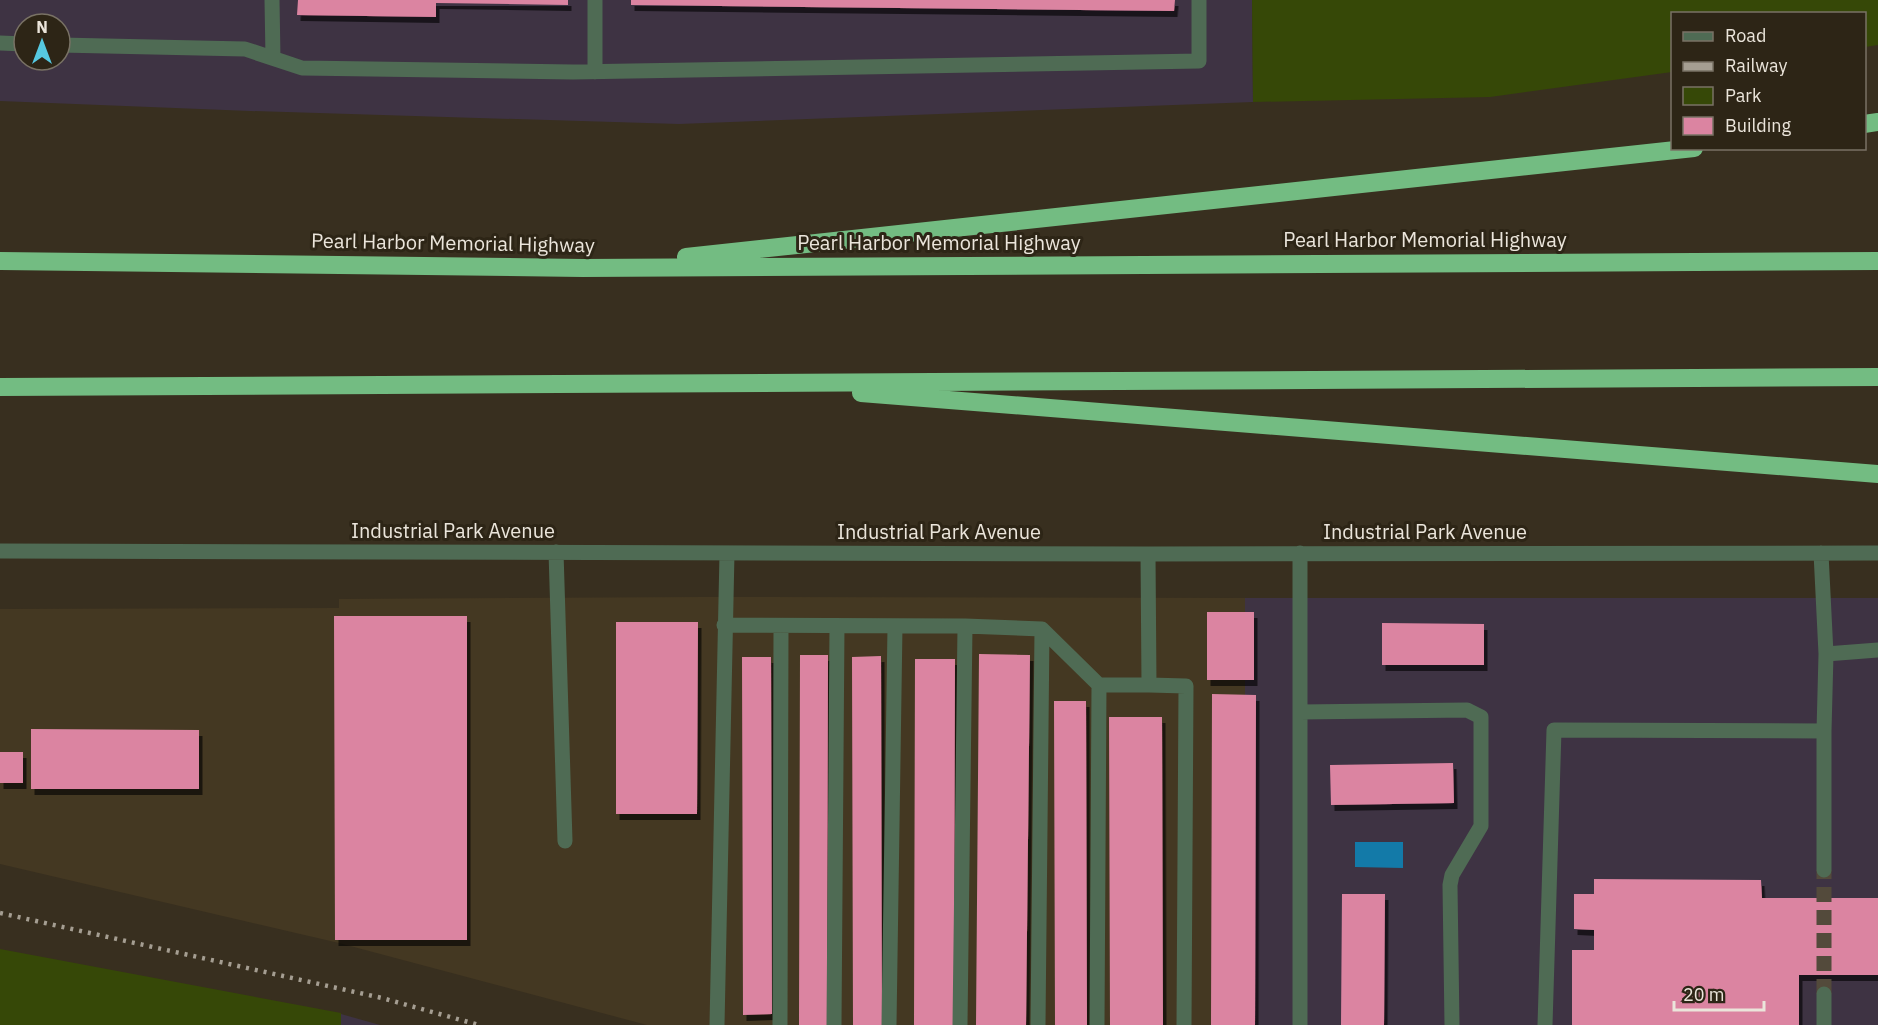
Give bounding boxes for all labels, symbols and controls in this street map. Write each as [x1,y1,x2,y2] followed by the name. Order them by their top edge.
[12,12,72,72] north arrow
[1671,12,1866,150] legend
[36,17,48,37] text: N
[1725,24,1766,47] text: Road
[1725,54,1787,77] text: Railway
[1725,84,1762,107] text: Park
[1725,114,1792,137] text: Building
[1283,226,1567,253] street label: Pearl Harbor Memorial Highway
[311,227,595,258] street label: Pearl Harbor Memorial Highway
[797,229,1081,256] street label: Pearl Harbor Memorial Highway
[351,517,555,544] street label: Industrial Park Avenue
[837,518,1041,545] street label: Industrial Park Avenue
[1323,518,1527,545] street label: Industrial Park Avenue
[1674,974,1764,1012] scale bar
[1683,983,1725,1006] text: 20 m

